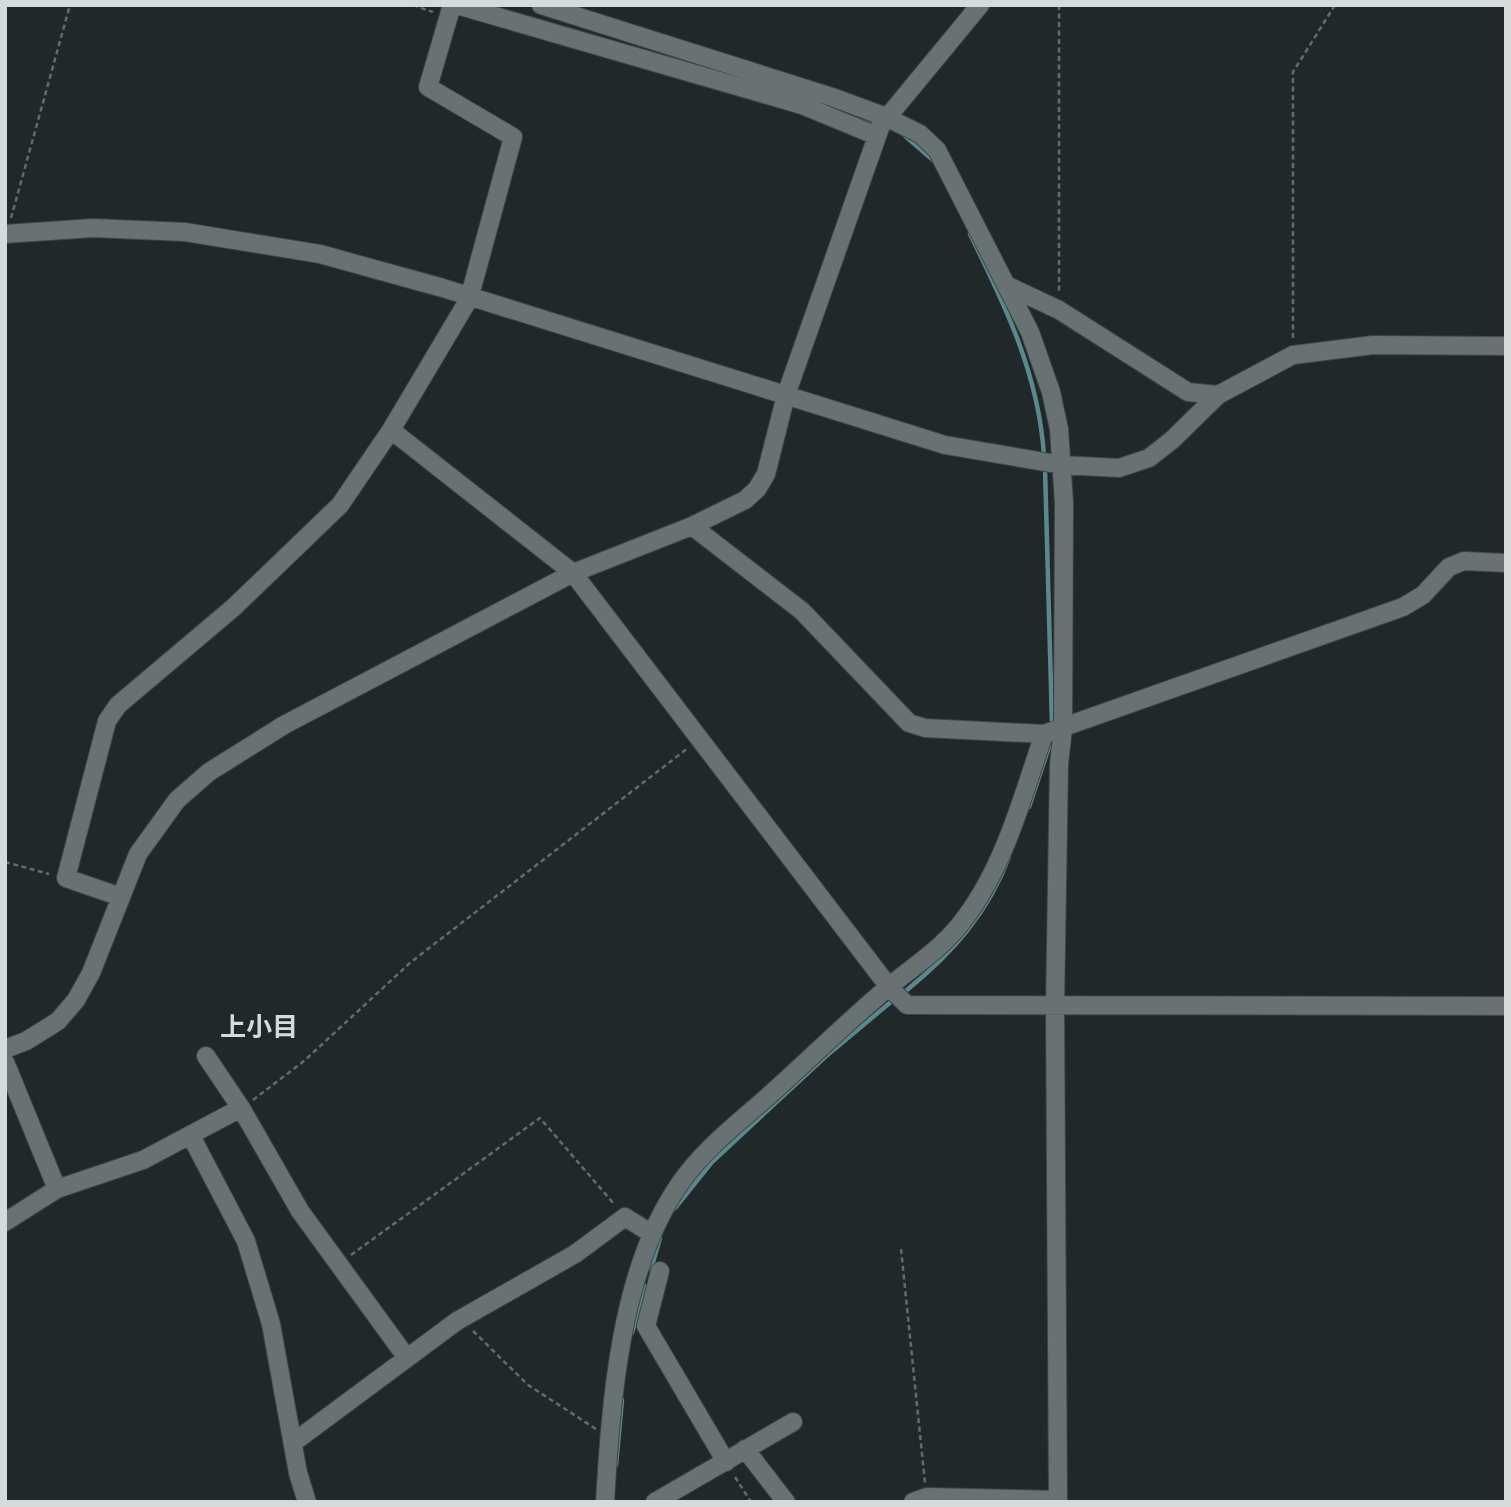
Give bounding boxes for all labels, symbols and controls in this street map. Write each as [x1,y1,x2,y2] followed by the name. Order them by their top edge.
[220,1009,298,1044] district label: 上小目

